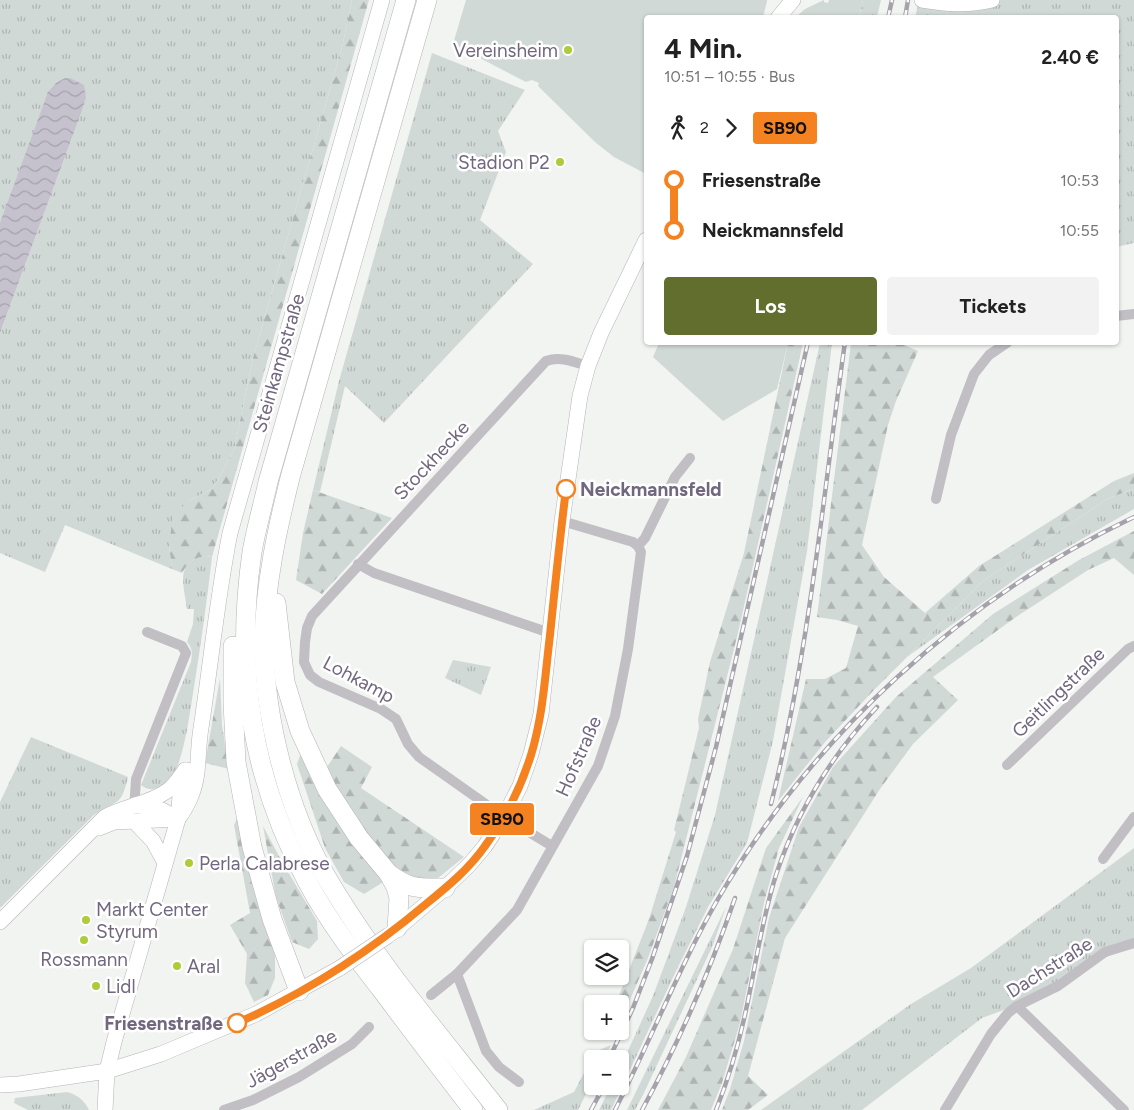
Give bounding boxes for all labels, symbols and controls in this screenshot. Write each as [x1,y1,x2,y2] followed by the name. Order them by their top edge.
[664,31,743,65] text: 4 Min.
[453,39,558,62] place label: Vereinsheim
[562,44,574,56] marker: Vereinsheim
[1041,46,1099,69] text: 2.40 €
[664,67,795,86] text: 10:51 – 10:55 · Bus
[664,114,692,142] icon: walk
[717,114,745,142] icon: forward
[763,117,807,139] text: SB90
[700,118,709,137] text: 2
[458,151,550,174] place label: Stadion P2
[554,156,566,168] marker: Stadion P2
[702,169,821,192] text: Friesenstraße
[1060,171,1099,190] text: 10:53
[702,219,844,242] text: Neickmannsfeld
[1060,221,1099,240] text: 10:55
[664,277,877,335] button: Los
[887,277,1099,335] button: Tickets
[248,291,309,435] street label: Steinkampstraße
[389,416,474,505] street label: Stockhecke
[580,478,722,501] place label: Neickmannsfeld
[556,479,576,499] marker: Neickmannsfeld
[1007,642,1109,742] street label: Geitlingstraße
[319,651,398,708] street label: Lohkamp
[551,712,606,800] street label: Hofstraße
[467,803,537,835] line badge: SB90
[480,808,524,830] text: SB90
[199,852,330,875] place label: Perla Calabrese
[183,857,195,869] marker: Perla Calabrese
[96,898,208,943] place label: Markt Center Styrum
[80,914,92,926] marker: Markt Center Styrum
[1002,932,1096,1003] street label: Dachstraße
[78,934,90,946] marker: Rossmann
[584,940,629,1095] map controls
[584,940,629,985] button: layers
[40,948,128,971] place label: Rossmann
[187,955,220,978] place label: Aral
[171,960,183,972] marker: Aral
[106,975,136,998] place label: Lidl
[90,980,102,992] marker: Lidl
[584,995,629,1040] button: +
[104,1012,223,1035] place label: Friesenstraße
[227,1013,247,1033] marker: Friesenstraße
[242,1024,341,1093] street label: Jägerstraße
[584,1050,629,1095] button: −

